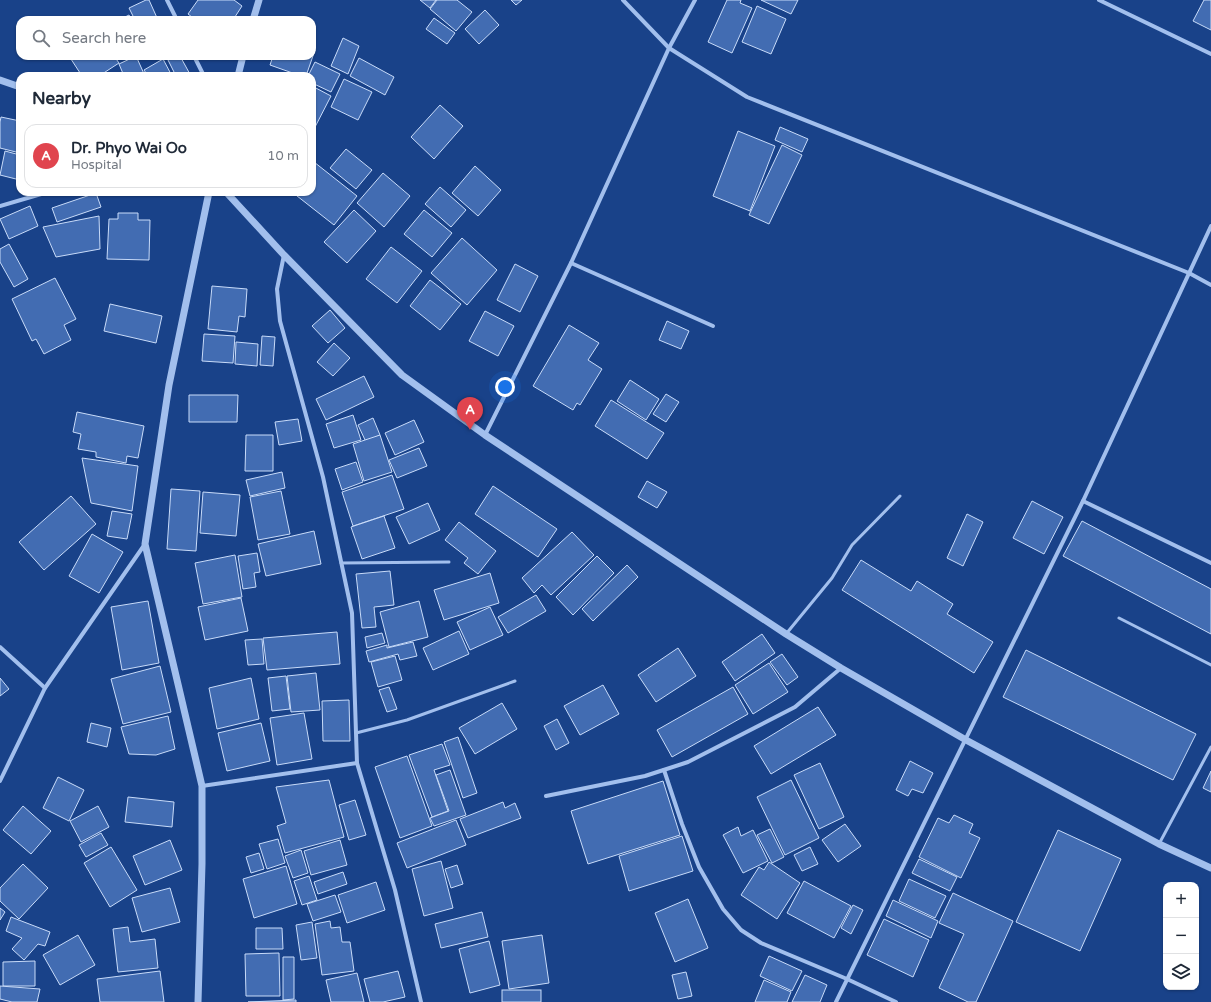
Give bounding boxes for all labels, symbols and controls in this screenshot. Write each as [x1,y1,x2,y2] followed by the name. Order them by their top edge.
[16,16,316,60] search box
[30,27,52,49] icon: search
[62,29,146,47] text: Search here
[32,88,91,109] text: Nearby
[71,139,187,157] text: Dr. Phyo Wai Oo
[41,148,51,164] text: A
[267,148,299,164] text: 10 m
[71,157,122,173] text: Hospital
[495,377,515,397] your location
[457,397,483,430] pin: A
[1163,882,1199,990] map controls
[1163,882,1199,918] button: +
[1163,918,1199,954] button: −
[1163,954,1199,990] button: layers

